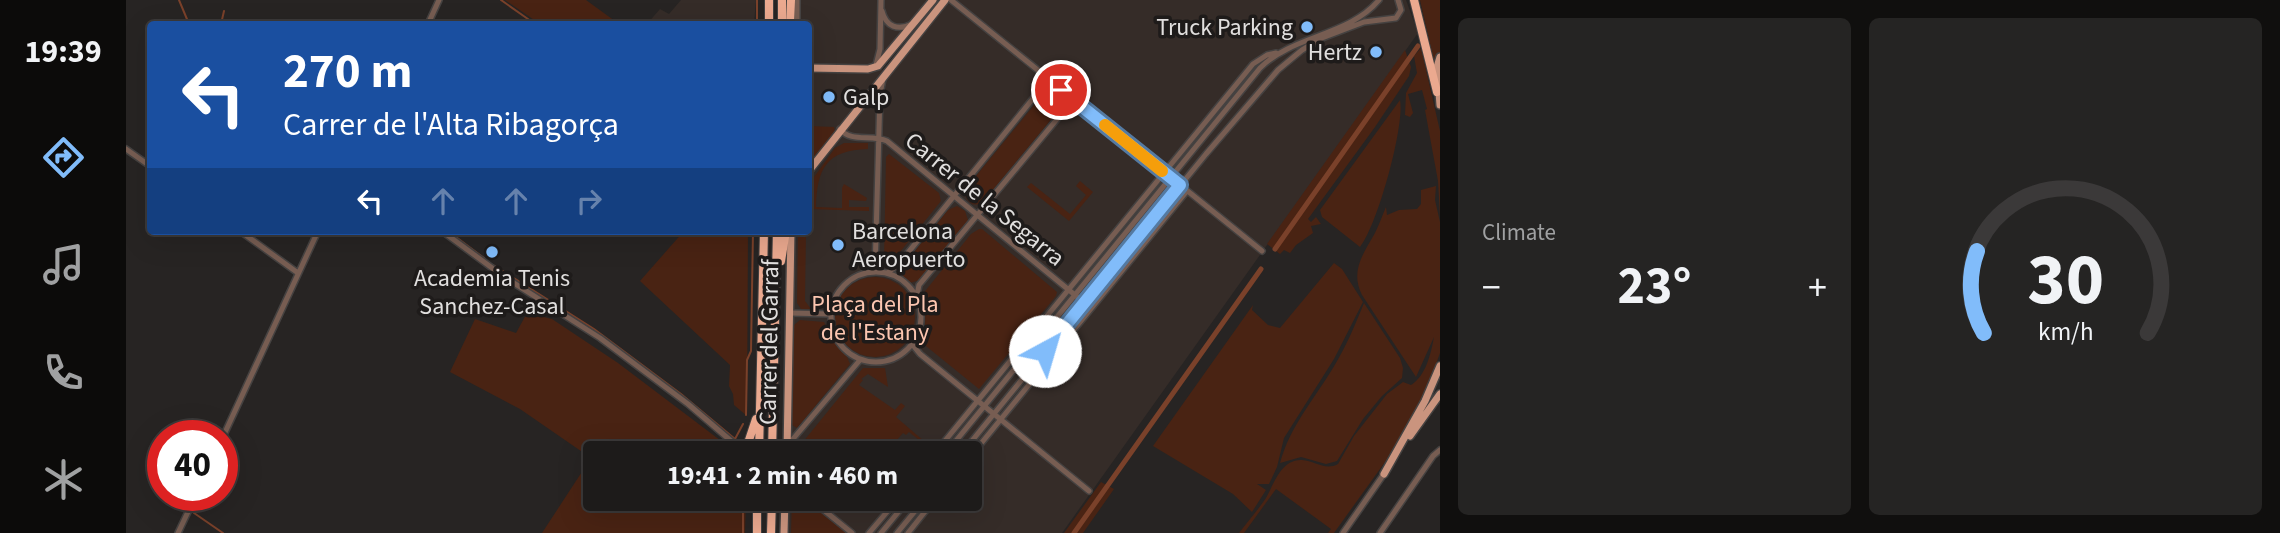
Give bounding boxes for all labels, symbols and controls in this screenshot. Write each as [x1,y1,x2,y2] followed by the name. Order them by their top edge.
[1156,10,1293,45] place label: Truck Parking
[1299,19,1315,35] marker: Truck Parking
[24,29,102,75] text: 19:39
[1308,35,1362,70] place label: Hertz
[283,37,412,107] text: 270 m
[1368,44,1384,60] marker: Hertz
[168,49,259,140] icon: left
[1031,60,1091,120] pin
[1042,71,1080,109] icon: arrive
[843,80,889,115] place label: Galp
[821,89,837,105] marker: Galp
[283,102,619,148] text: Carrer de l'Alta Ribagorça
[897,124,1072,275] street label: Carrer de la Segarra
[39,133,88,182] icon: directions
[351,182,389,220] icon: left
[424,182,462,220] icon: ahead
[497,182,535,220] icon: ahead
[570,182,608,220] icon: right
[852,214,965,277] place label: Barcelona Aeropuerto
[1482,216,1556,249] text: Climate
[2027,228,2104,332] text: 30
[830,237,846,253] marker: Barcelona Aeropuerto
[39,240,88,289] icon: music
[484,244,500,260] marker: Academia Tenis Sanchez-Casal
[1618,250,1691,324] text: 23°
[751,258,788,425] street label: Carrer del Garraf
[414,261,570,324] place label: Academia Tenis Sanchez-Casal
[1482,261,1501,315] text: −
[1808,261,1827,315] text: +
[811,287,939,350] park label: Plaça del Pla de l'Estany
[2038,313,2093,349] text: km/h
[1008,314,1082,388] position arrow
[39,348,88,397] icon: phone
[147,420,238,511] speed limit sign: 40
[39,455,88,504] icon: climate
[667,457,898,494] text: 19:41 · 2 min · 460 m

